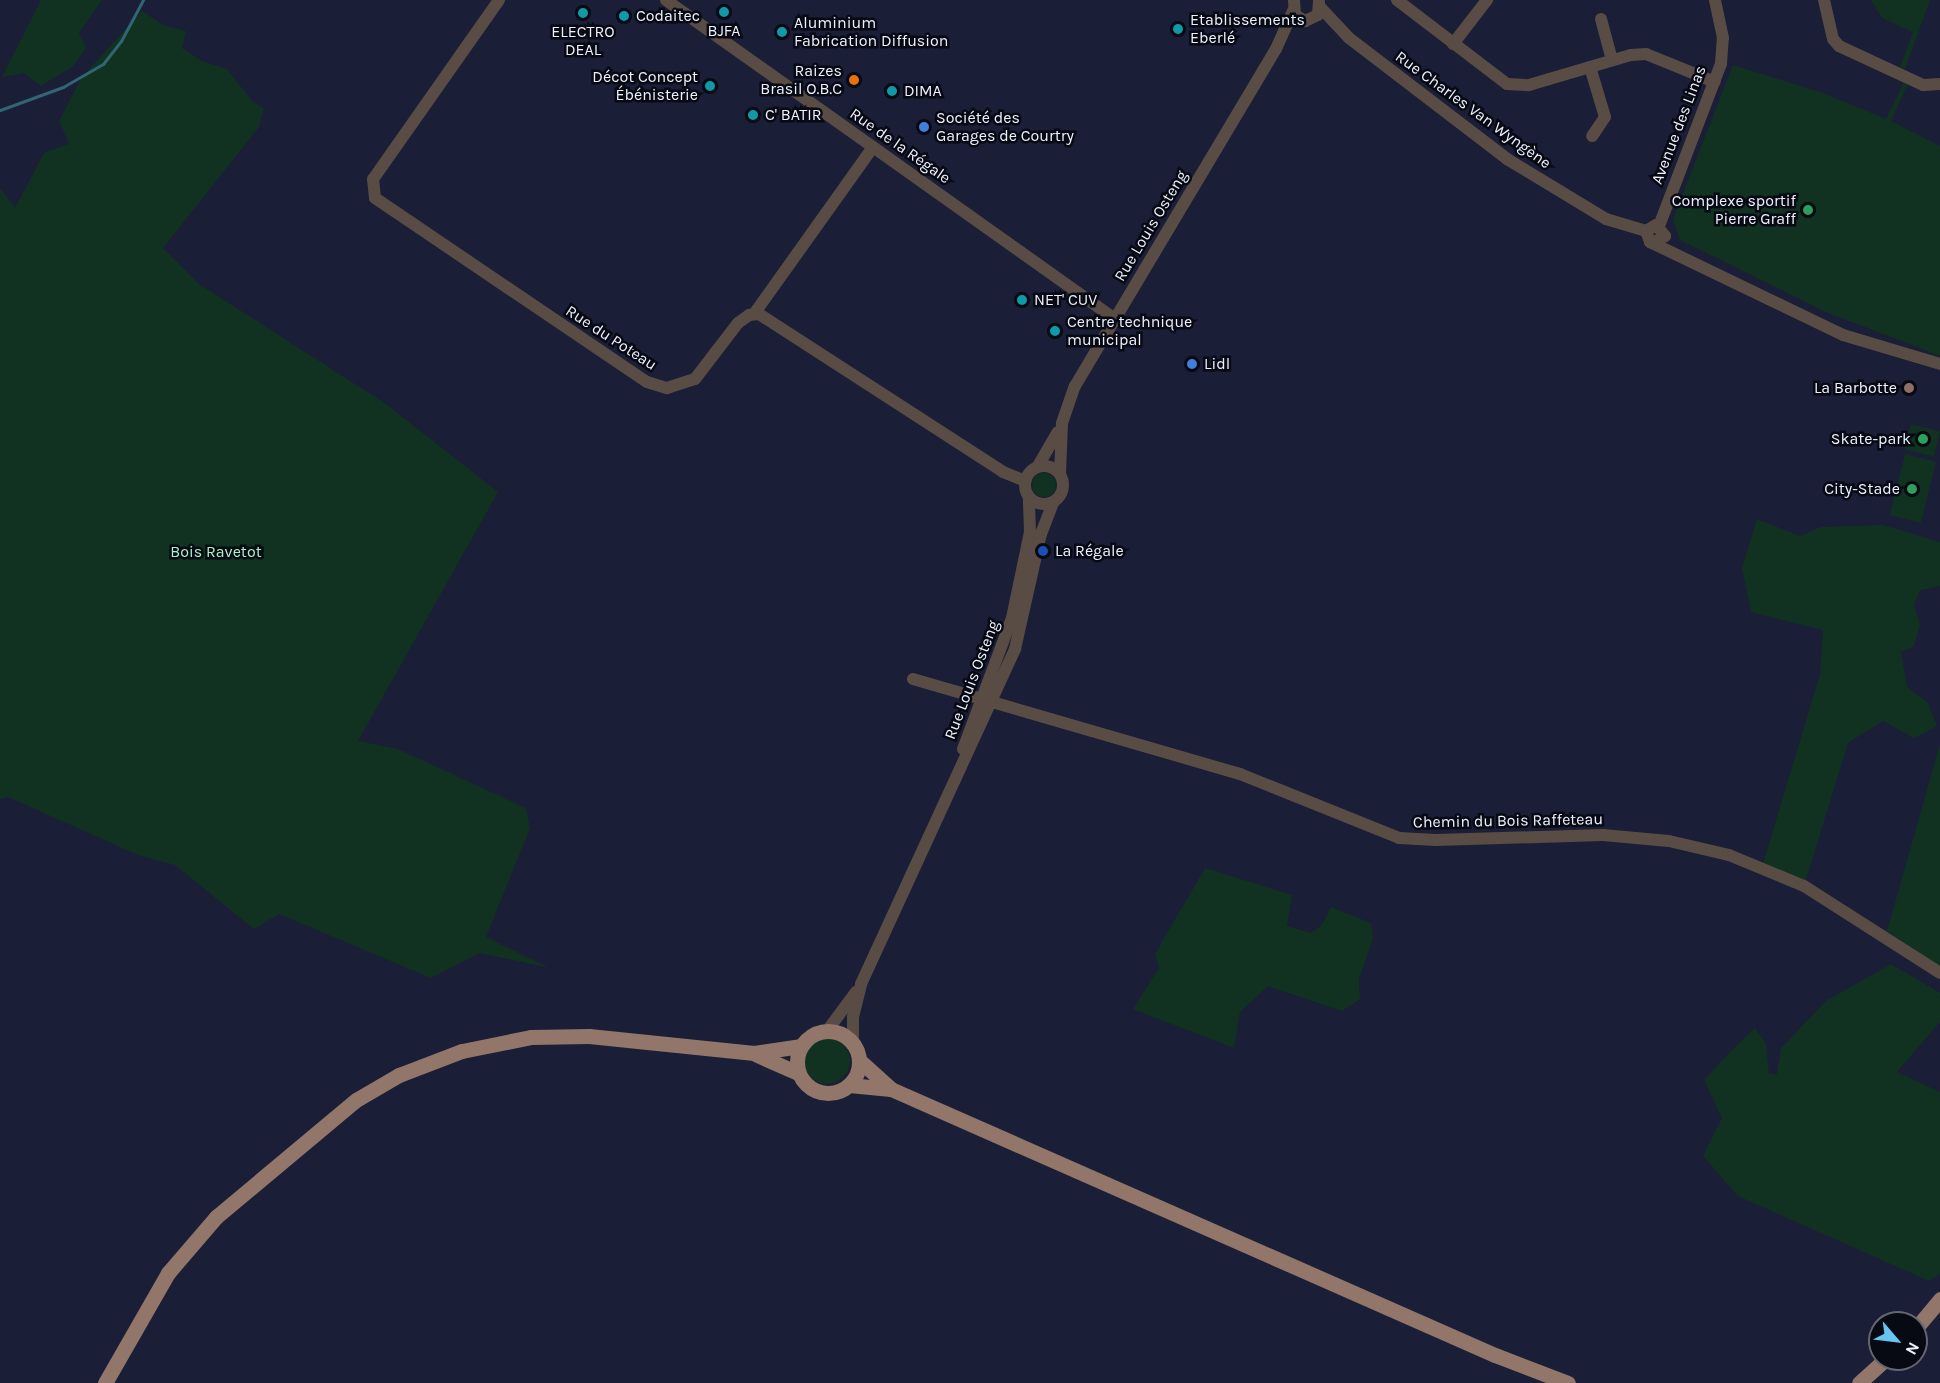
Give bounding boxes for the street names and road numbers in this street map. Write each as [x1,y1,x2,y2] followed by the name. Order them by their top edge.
[1391,47,1555,173] street label: Rue Charles Van Wyngène
[1648,63,1710,187] street label: Avenue des Linas
[846,104,954,188] street label: Rue de la Régale
[1110,167,1192,285] street label: Rue Louis Osteng
[562,301,660,375] street label: Rue du Poteau
[940,618,1004,742] street label: Rue Louis Osteng
[1413,810,1603,832] street label: Chemin du Bois Raffeteau

